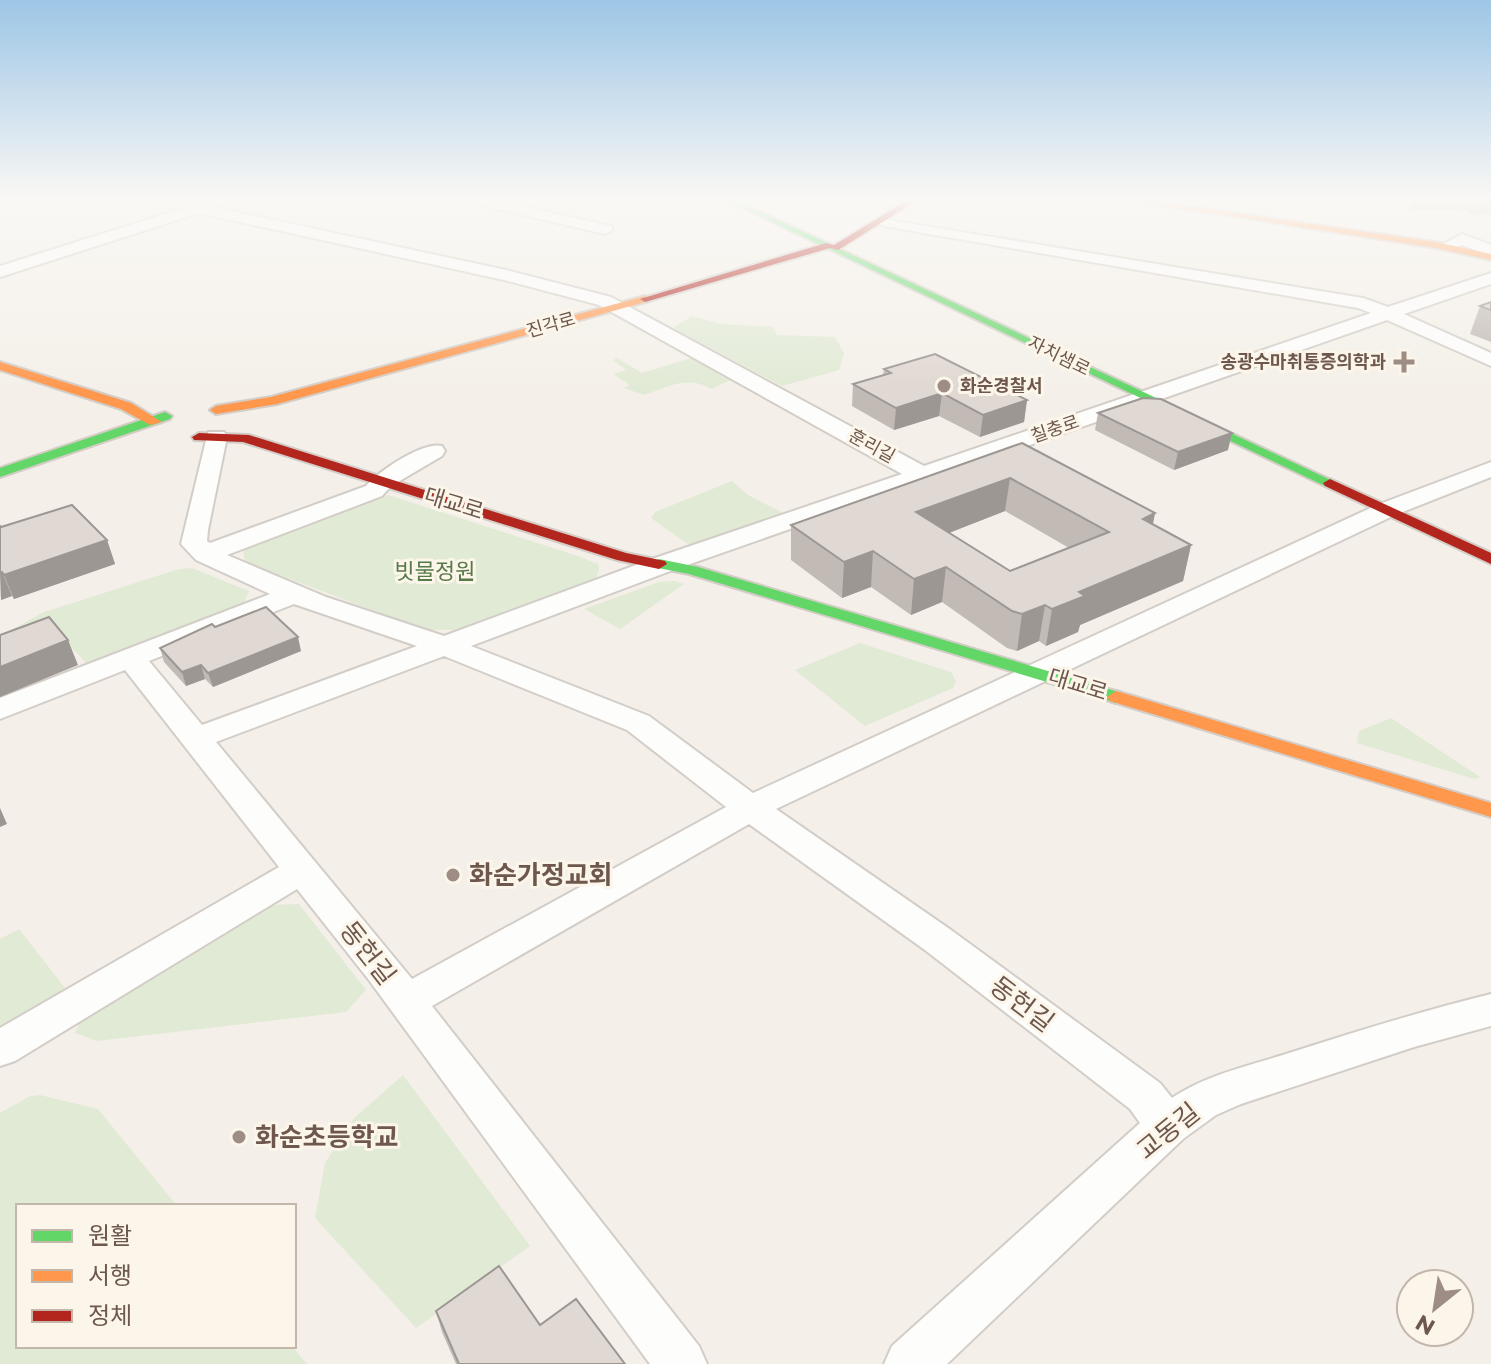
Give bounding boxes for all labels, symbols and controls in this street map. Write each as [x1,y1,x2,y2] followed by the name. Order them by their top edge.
[524,308,578,342] street label: 진각로
[1024,332,1094,380] street label: 자치샘로
[1220,351,1386,373] place label: 송광수마취통증의학과
[1393,351,1415,373] marker: 송광수마취통증의학과
[960,375,1043,397] place label: 화순경찰서
[935,377,953,395] marker: 화순경찰서
[1028,411,1082,447] street label: 칠충로
[845,424,899,468] street label: 훈리길
[421,482,487,525] street label: 대교로
[395,558,475,585] park label: 빗물정원
[1045,663,1111,706] street label: 대교로
[469,859,613,891] place label: 화순가정교회
[444,866,462,884] marker: 화순가정교회
[333,915,403,991] street label: 동헌길
[984,970,1060,1038] street label: 동헌길
[1130,1096,1206,1166] street label: 교동길
[255,1121,399,1153] place label: 화순초등학교
[230,1128,248,1146] marker: 화순초등학교
[16,1204,296,1348] legend
[88,1221,132,1250] text: 원활
[88,1261,132,1290] text: 서행
[1395,1268,1475,1348] north arrow
[88,1301,132,1330] text: 정체
[1411,1309,1440,1341] text: N

